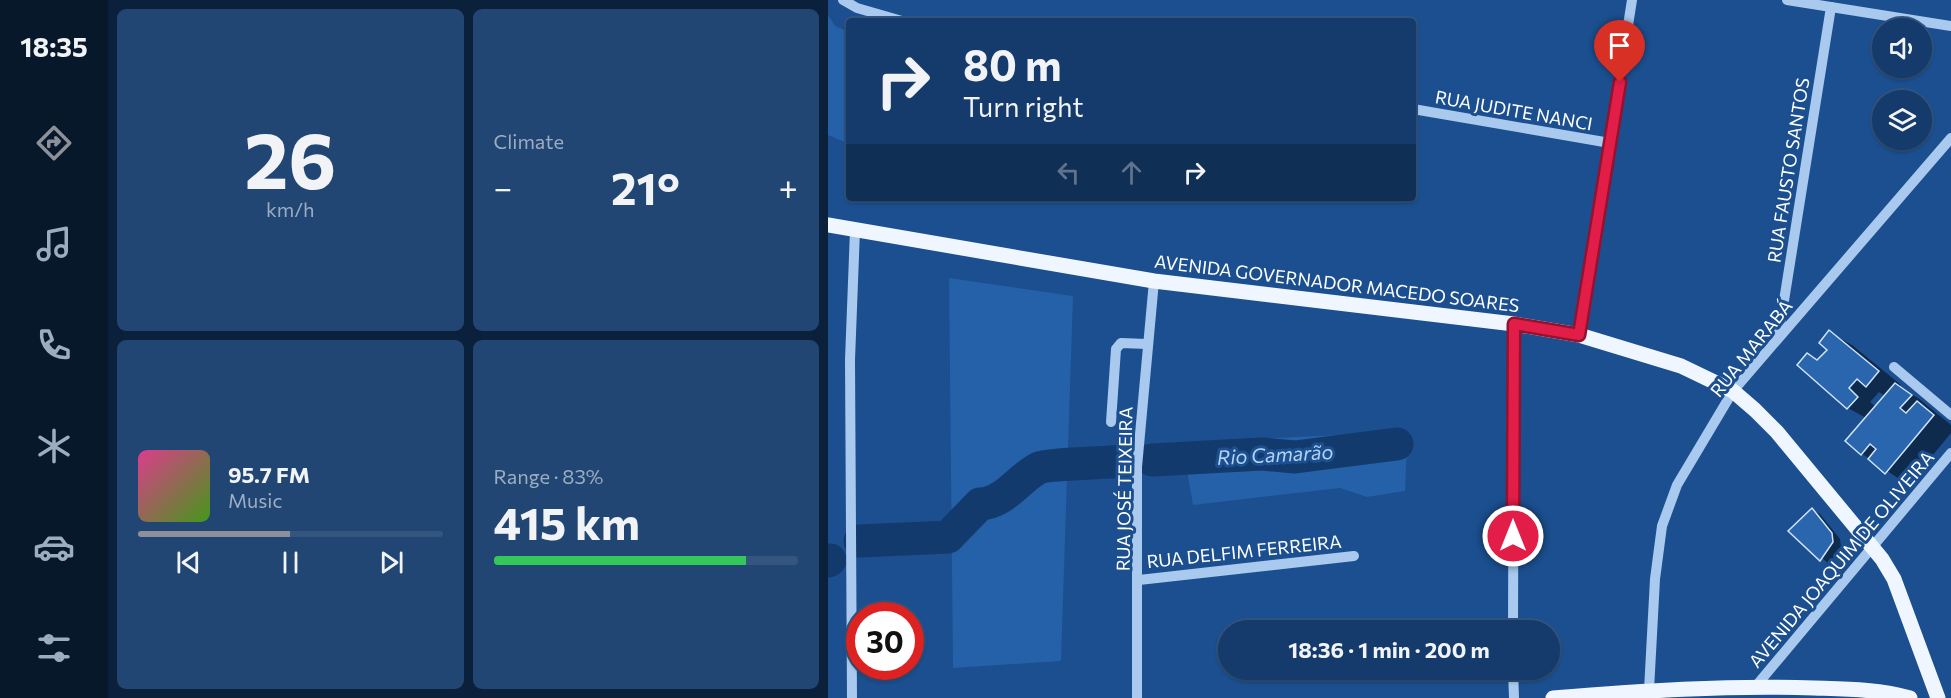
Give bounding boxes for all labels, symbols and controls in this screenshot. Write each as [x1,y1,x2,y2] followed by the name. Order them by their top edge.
[1872,18,1932,150] map controls
[1872,18,1932,78] button: sound
[1594,20,1645,82] pin
[1603,29,1636,62] icon: arrive
[20,30,88,63] text: 18:35
[963,38,1062,90] text: 80 m
[864,42,942,120] icon: right
[1763,76,1813,264] street label: RUA FAUSTO SANTOS
[1434,85,1594,135] street label: RUA JUDITE NANCI
[963,90,1083,123] text: Turn right
[1872,90,1932,150] button: layers
[244,110,336,205] text: 26
[33,122,75,164] icon: directions
[494,129,564,153] text: Climate
[1052,156,1085,189] icon: left
[1115,156,1148,189] icon: ahead
[1178,156,1211,189] icon: right
[611,159,680,214] text: 21°
[494,166,512,207] text: −
[779,166,798,207] text: +
[266,197,315,221] text: km/h
[33,223,75,265] icon: music
[1153,250,1521,316] street label: AVENIDA GOVERNADOR MACEDO SOARES
[1705,295,1797,401] street label: RUA MARABÁ
[33,324,75,366] icon: phone
[1112,407,1136,571] street label: RUA JOSÉ TEIXEIRA
[33,425,75,467] icon: climate
[1216,439,1334,469] water label: Rio Camarão
[1744,446,1938,672] street label: AVENIDA JOAQUIM DE OLIVEIRA
[228,461,310,488] text: 95.7 FM
[494,464,603,488] text: Range · 83%
[228,488,282,512] text: Music
[494,494,640,549] text: 415 km
[1481,504,1545,568] position arrow
[33,526,75,568] icon: car
[1145,530,1343,572] street label: RUA DELFIM FERREIRA
[172,546,205,579] icon: previous
[274,546,307,579] icon: pause
[375,546,408,579] icon: next
[846,602,924,680] speed limit sign: 30
[33,627,75,669] icon: filters
[1288,636,1490,663] text: 18:36 · 1 min · 200 m

